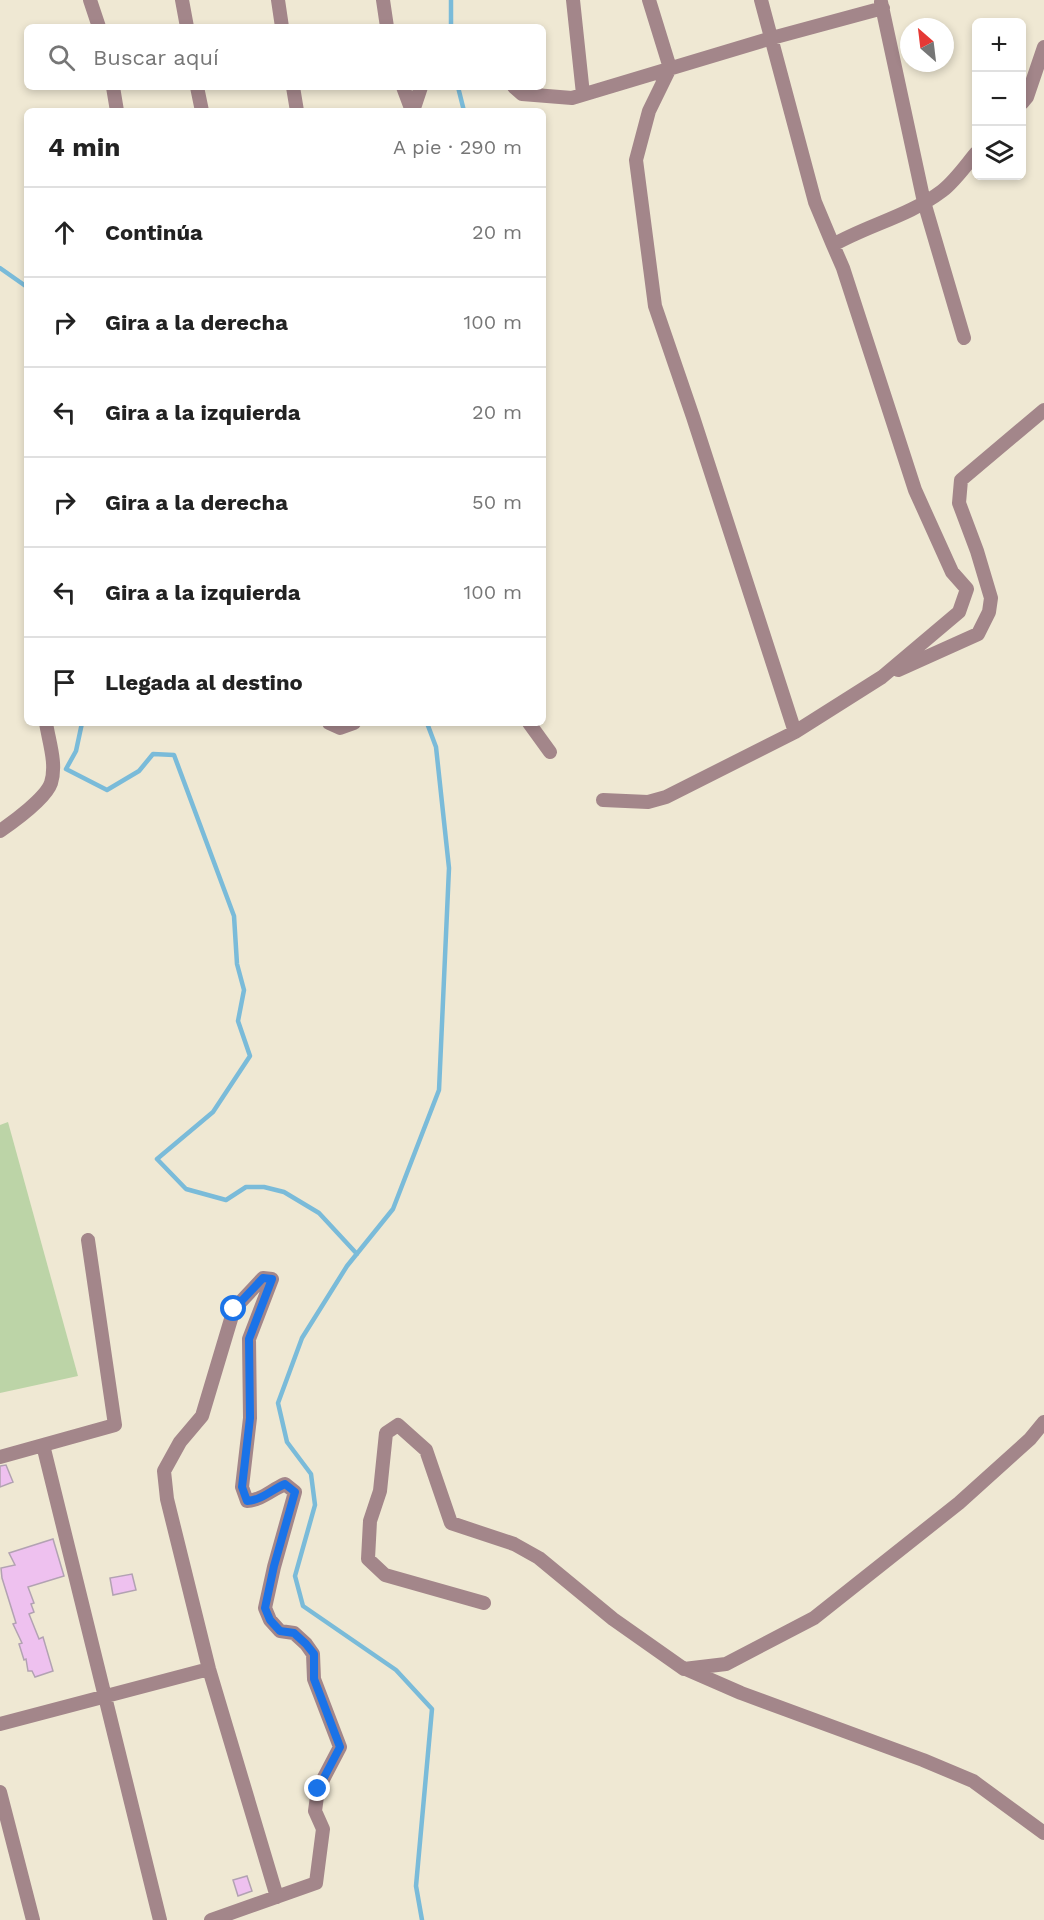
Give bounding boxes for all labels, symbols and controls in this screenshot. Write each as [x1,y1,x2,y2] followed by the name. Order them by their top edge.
[900,18,954,72] north arrow
[972,18,1026,180] map controls
[972,18,1026,72] button: +
[24,24,546,90] search box
[45,41,78,74] icon: search
[93,45,219,70] text: Buscar aquí
[972,72,1026,126] button: −
[972,126,1026,180] button: layers
[48,132,120,162] text: 4 min
[393,135,522,159] text: A pie · 290 m
[48,216,81,249] icon: ahead
[105,220,203,245] text: Continúa
[472,220,522,244] text: 20 m
[48,306,81,339] icon: right
[105,310,288,335] text: Gira a la derecha
[463,310,522,334] text: 100 m
[48,396,81,429] icon: left
[105,400,301,425] text: Gira a la izquierda
[472,400,522,424] text: 20 m
[48,486,81,519] icon: right
[105,490,288,515] text: Gira a la derecha
[472,490,522,514] text: 50 m
[48,576,81,609] icon: left
[105,580,301,605] text: Gira a la izquierda
[463,580,522,604] text: 100 m
[48,666,81,699] icon: arrive
[105,670,303,695] text: Llegada al destino
[220,1295,246,1321] route start
[304,1775,330,1801] route end

